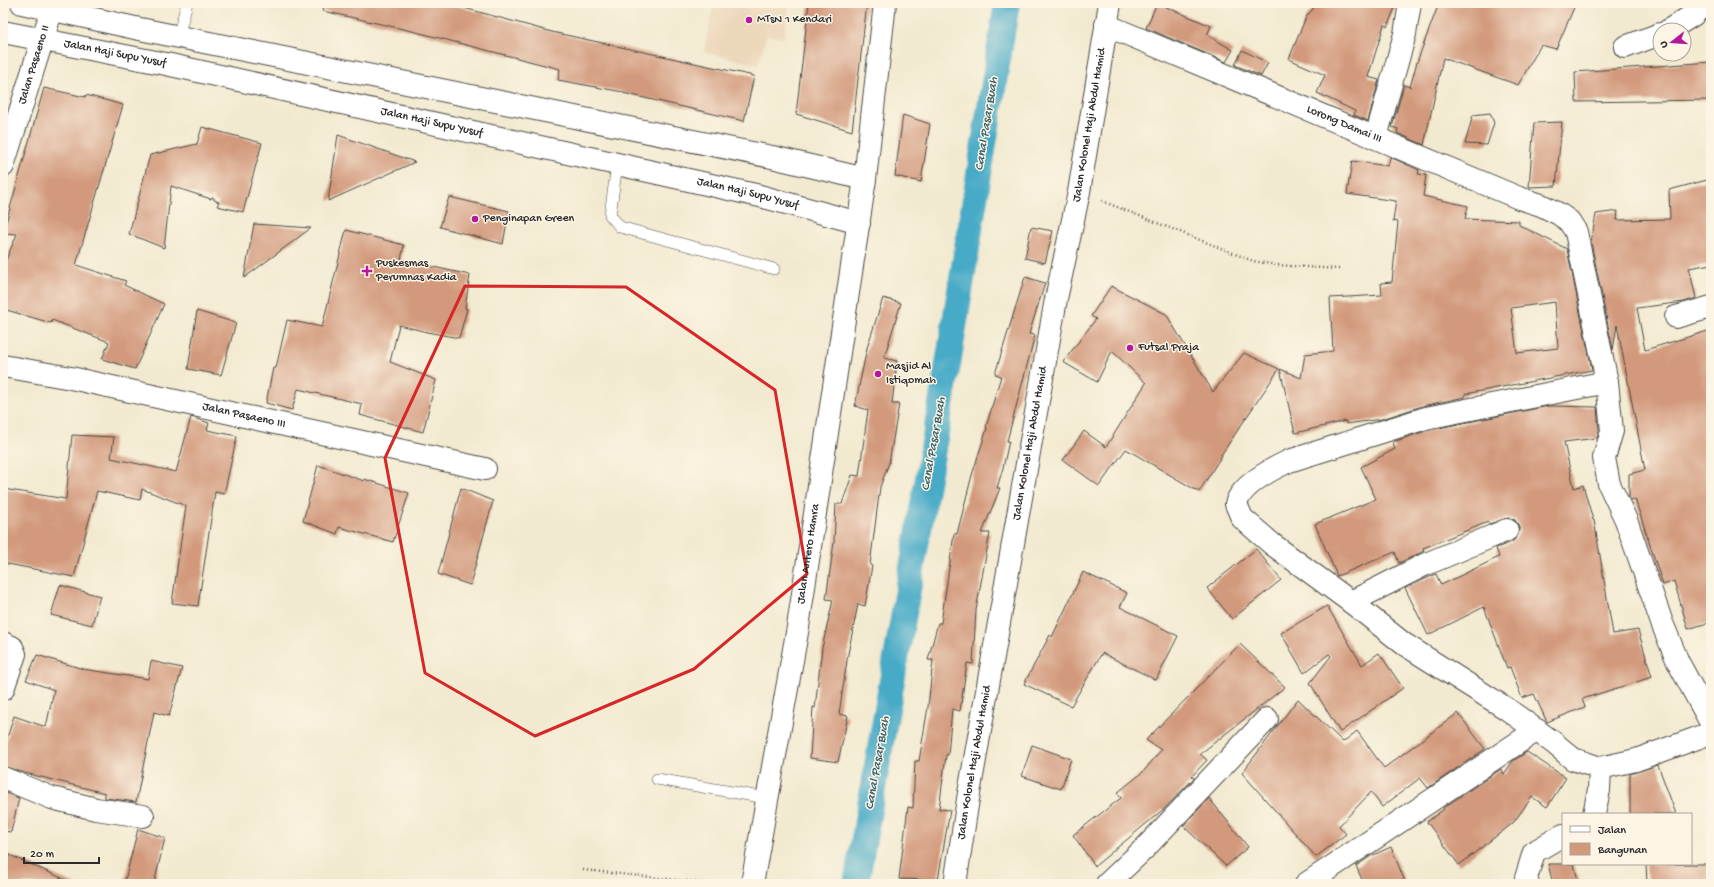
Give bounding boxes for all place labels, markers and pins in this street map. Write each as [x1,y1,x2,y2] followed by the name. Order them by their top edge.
[757,13,832,27] place label: MTsN 1 Kendari
[744,15,754,25] marker: MTsN 1 Kendari
[482,212,575,226] place label: Penginapan Green
[470,214,480,224] marker: Penginapan Green
[375,257,457,285] place label: Puskesmas Perumnas Kadia
[361,265,373,277] marker: Puskesmas Perumnas Kadia
[1137,341,1199,355] place label: Futsal Praja
[1125,343,1135,353] marker: Futsal Praja
[886,360,936,388] place label: Masjid Al Istiqomah
[873,369,883,379] marker: Masjid Al Istiqomah

